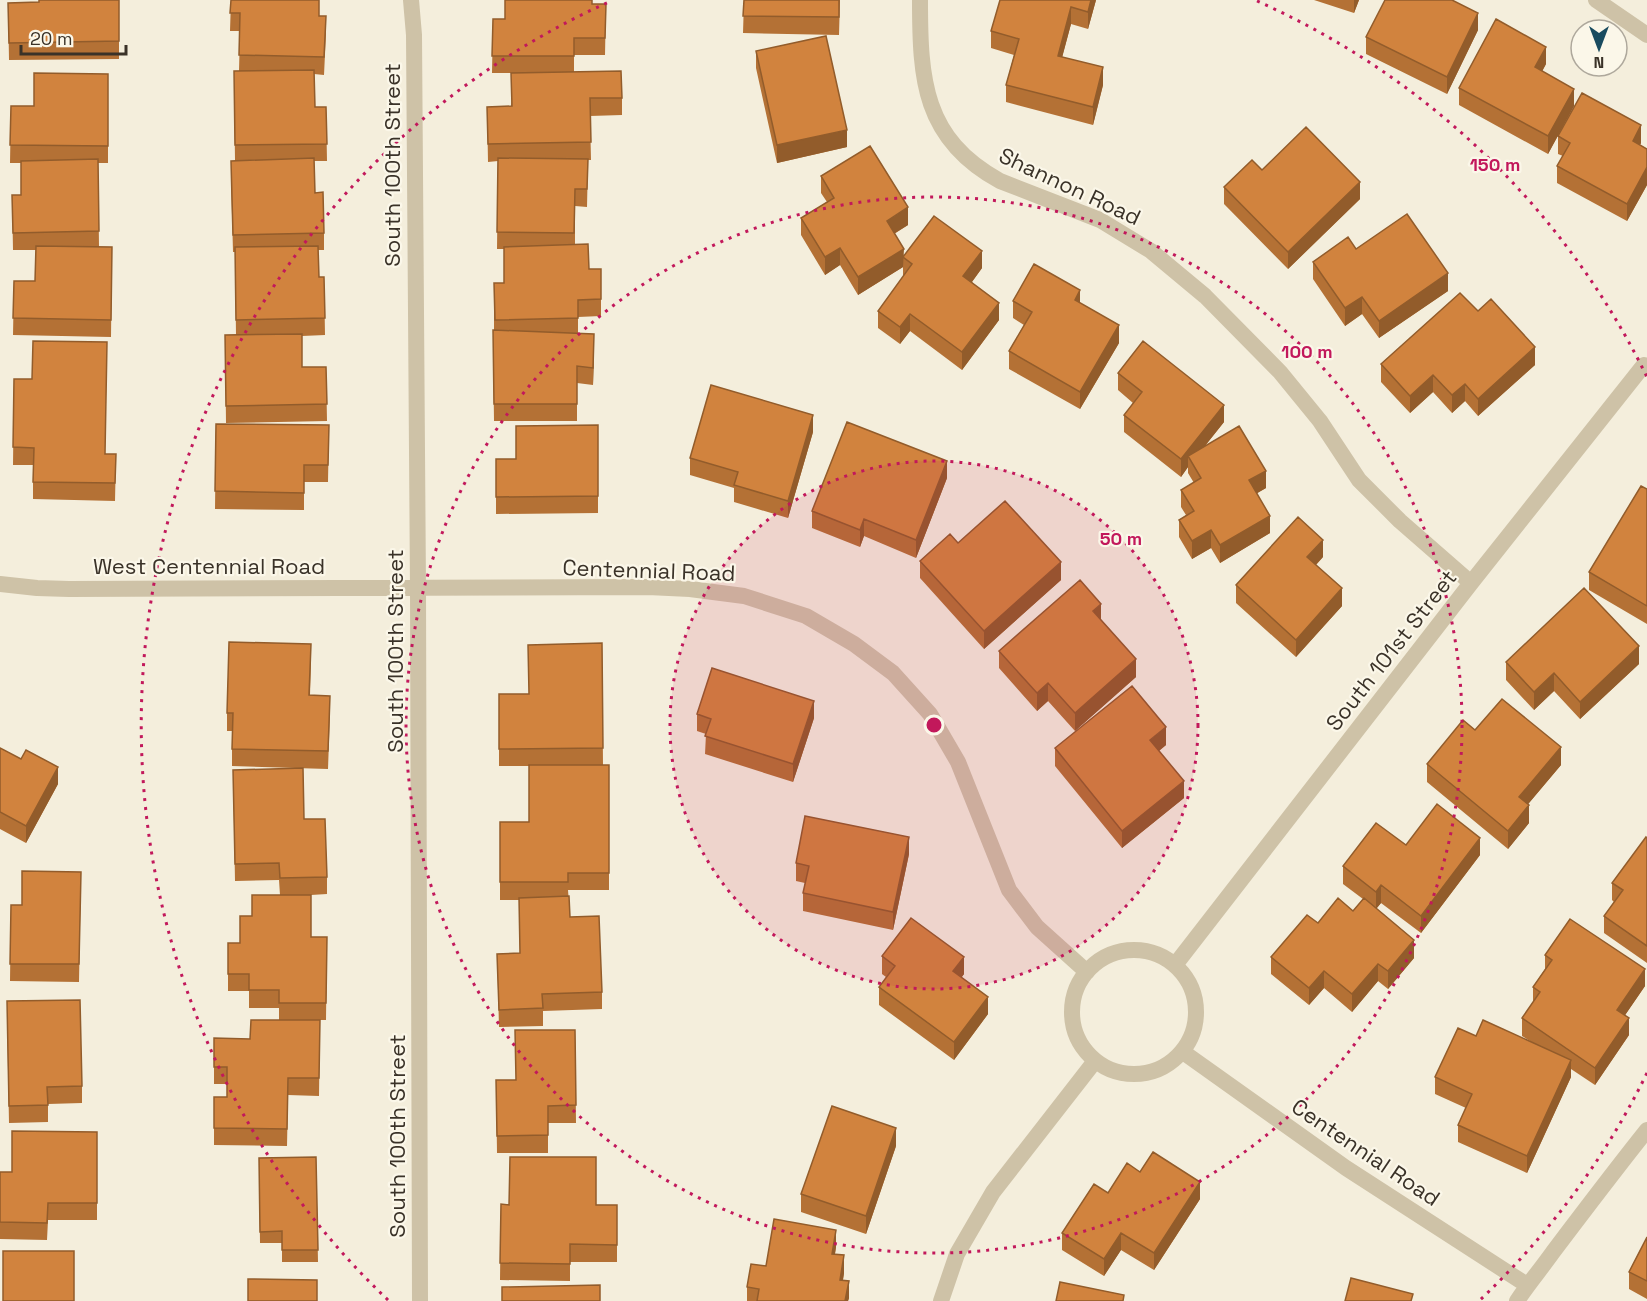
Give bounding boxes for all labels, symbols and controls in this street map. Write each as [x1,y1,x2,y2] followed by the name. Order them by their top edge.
[21,18,126,56] scale bar
[1569,18,1629,78] north arrow
[30,27,73,50] text: 20 m
[1594,52,1604,73] text: N
[378,63,406,267] street label: South 100th Street
[995,141,1145,231] street label: Shannon Road
[1470,153,1520,176] text: 150 m
[1281,340,1333,363] text: 100 m
[1100,527,1142,550] text: 50 m
[381,549,409,753] street label: South 100th Street
[93,552,325,580] street label: West Centennial Road
[562,553,736,587] street label: Centennial Road
[1319,564,1463,736] street label: South 101st Street
[924,715,944,735] centre of rings
[383,1034,411,1238] street label: South 100th Street
[1286,1092,1446,1212] street label: Centennial Road

